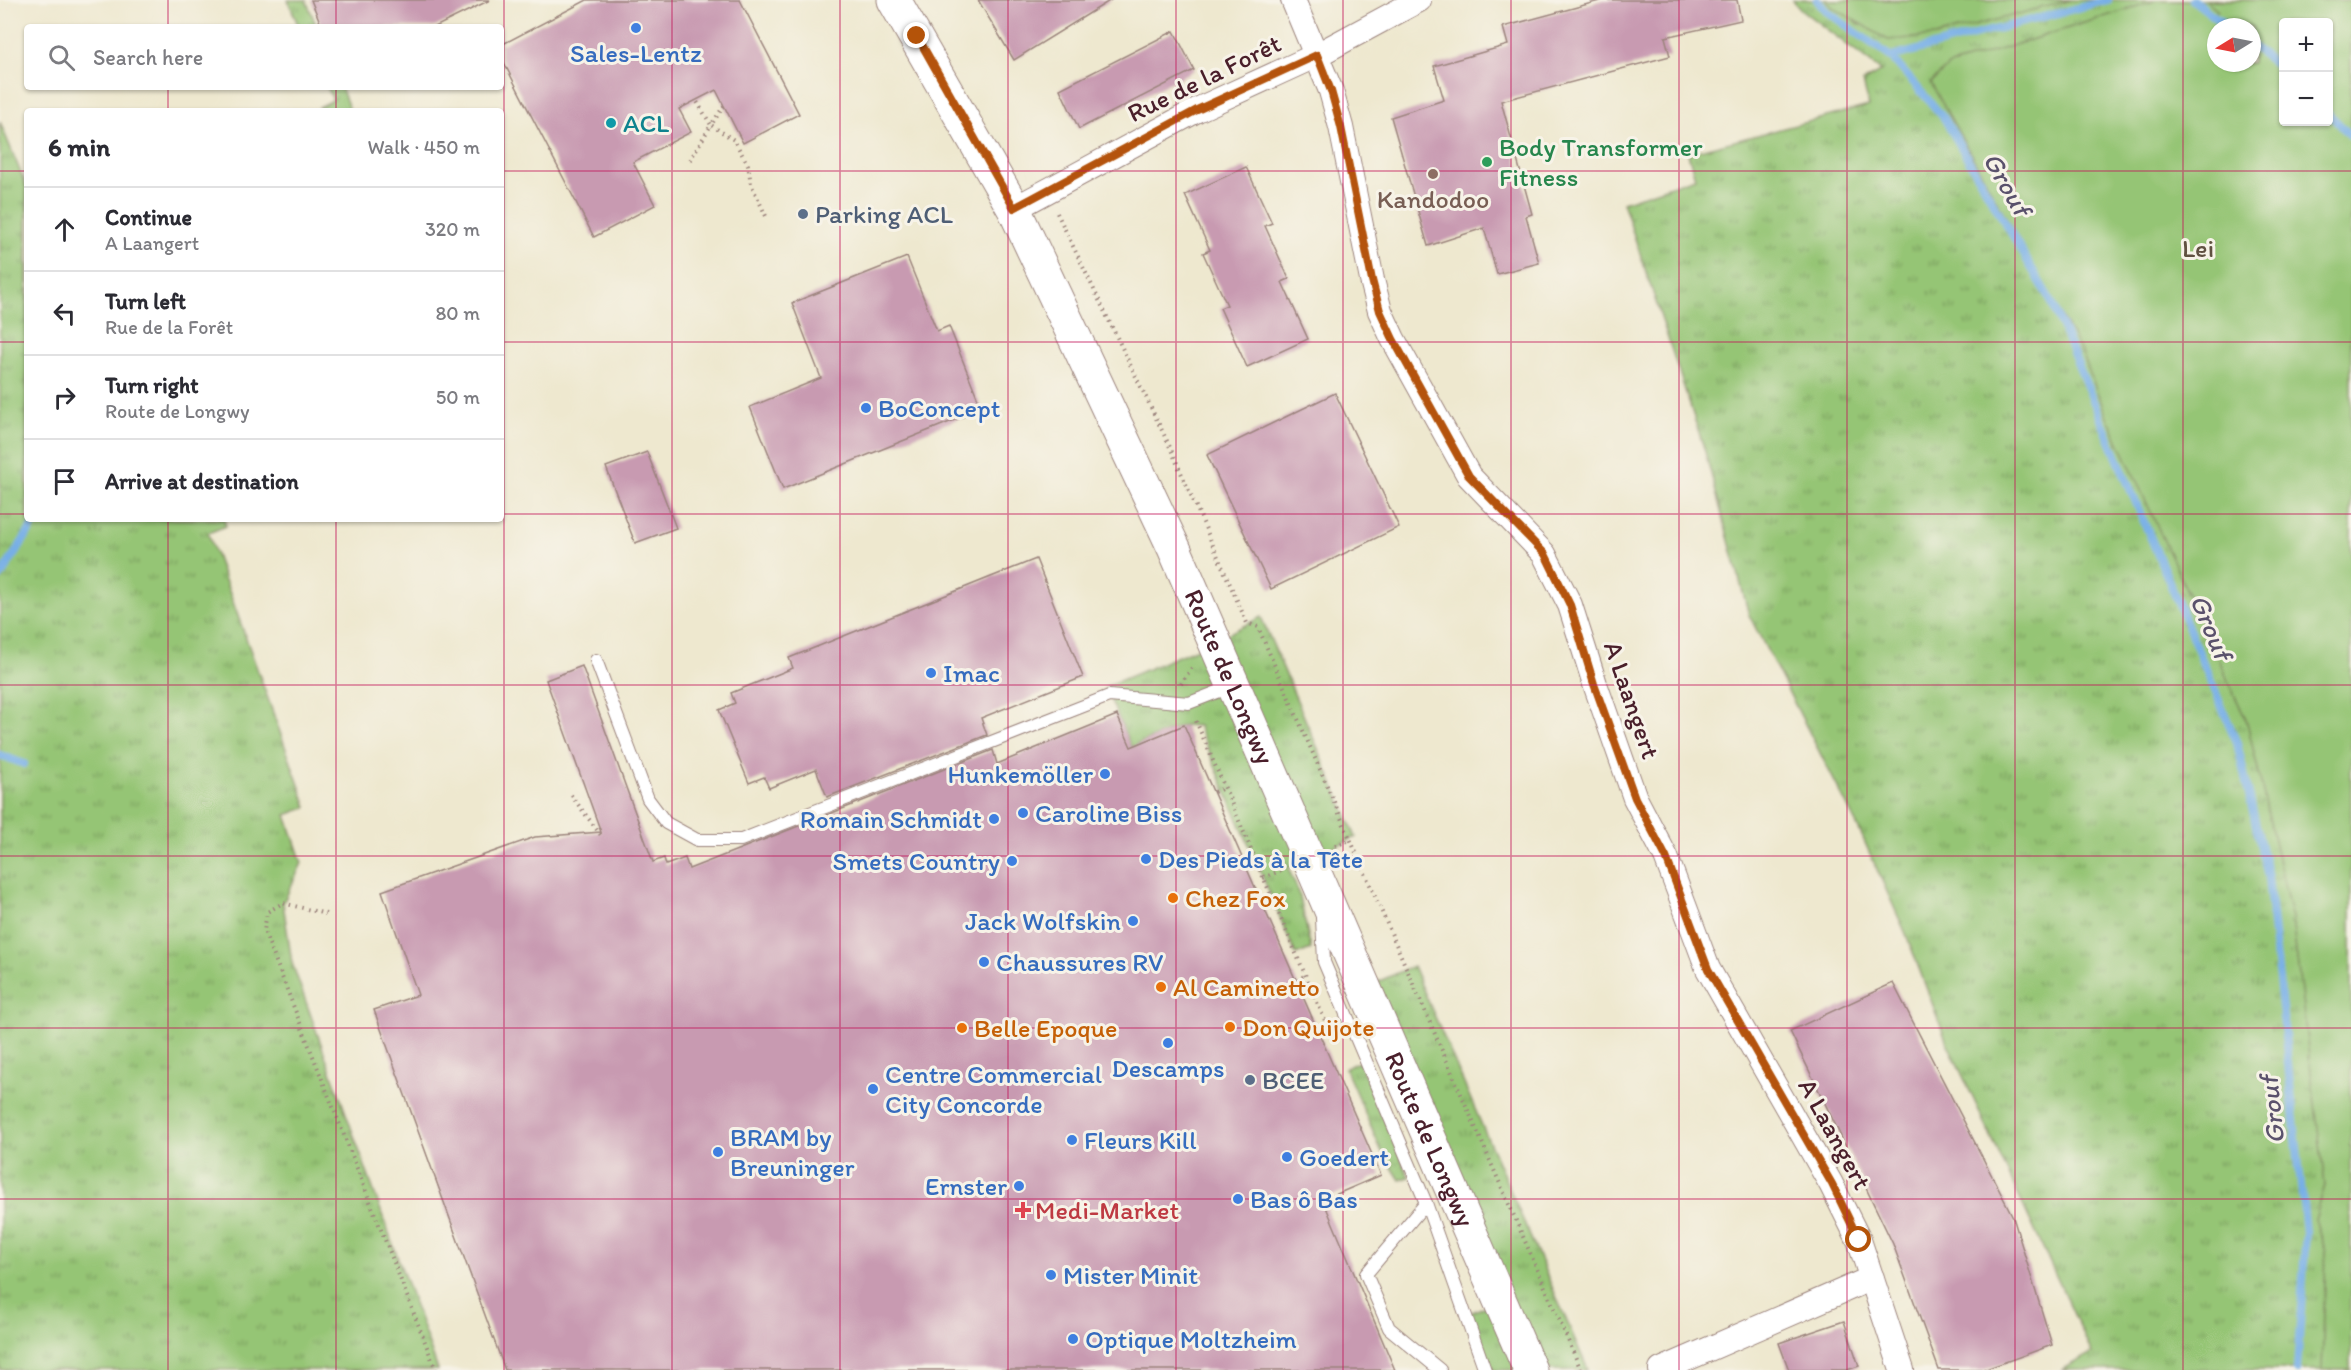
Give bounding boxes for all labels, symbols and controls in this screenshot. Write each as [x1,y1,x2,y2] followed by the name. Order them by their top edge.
[2207,18,2261,72] north arrow
[2279,18,2333,126] map controls
[2279,18,2333,72] button: +
[629,21,643,35] marker: Sales-Lentz
[903,22,929,48] route end
[24,24,504,90] search box
[1122,27,1286,129] street label: Rue de la Forêt
[570,37,702,69] place label: Sales-Lentz
[45,41,78,74] icon: search
[93,44,203,71] text: Search here
[2279,72,2333,126] button: −
[623,107,669,139] place label: ACL
[604,116,618,130] marker: ACL
[48,131,110,163] text: 6 min
[1499,131,1703,193] place label: Body Transformer Fitness
[367,135,480,159] text: Walk · 450 m
[1976,146,2041,225] water label: Grouf
[1480,155,1494,169] marker: Body Transformer Fitness
[1426,167,1440,181] marker: Kandodoo
[1377,183,1489,215] place label: Kandodoo
[815,198,953,230] place label: Parking ACL
[105,204,192,231] text: Continue
[796,207,810,221] marker: Parking ACL
[48,213,81,246] icon: ahead
[425,217,480,241] text: 320 m
[105,231,199,255] text: A Laangert
[2182,232,2214,264] park label: Lei
[105,288,186,315] text: Turn left
[48,297,81,330] icon: left
[435,301,480,325] text: 80 m
[105,315,233,339] text: Rue de la Forêt
[105,372,199,399] text: Turn right
[48,381,81,414] icon: right
[436,385,480,409] text: 50 m
[878,392,1001,424] place label: BoConcept
[105,399,249,423] text: Route de Longwy
[859,401,873,415] marker: BoConcept
[48,465,81,498] icon: arrive
[105,468,299,495] text: Arrive at destination
[1178,584,1282,769] street label: Route de Longwy
[2183,589,2241,668] water label: Grouf
[1597,637,1667,763] street label: A Laangert
[943,657,1000,689] place label: Imac
[924,666,938,680] marker: Imac
[948,758,1094,790] place label: Hunkemöller
[1098,767,1112,781] marker: Hunkemöller
[1035,797,1182,829] place label: Caroline Biss
[800,803,982,835] place label: Romain Schmidt
[1016,806,1030,820] marker: Caroline Biss
[987,812,1001,826] marker: Romain Schmidt
[1158,843,1363,875] place label: Des Pieds à la Tête
[833,845,1000,877] place label: Smets Country
[1139,852,1153,866] marker: Des Pieds à la Tête
[1005,854,1019,868] marker: Smets Country
[1185,882,1285,914] place label: Chez Fox
[1166,891,1180,905] marker: Chez Fox
[965,905,1121,937] place label: Jack Wolfskin
[1126,914,1140,928] marker: Jack Wolfskin
[996,946,1163,978] place label: Chaussures RV
[977,955,991,969] marker: Chaussures RV
[1173,971,1320,1003] place label: Al Caminetto
[1154,980,1168,994] marker: Al Caminetto
[1242,1011,1375,1043] place label: Don Quijote
[974,1012,1117,1044] place label: Belle Epoque
[1223,1020,1237,1034] marker: Don Quijote
[955,1021,969,1035] marker: Belle Epoque
[1161,1036,1175,1050] marker: Descamps
[1378,1046,1482,1232] street label: Route de Longwy
[1111,1052,1225,1084] place label: Descamps
[885,1058,1102,1120] place label: Centre Commercial City Concorde
[1262,1064,1324,1096] place label: BCEE
[2251,1071,2291,1146] water label: Grouf
[1243,1073,1257,1087] marker: BCEE
[1791,1073,1879,1196] street label: A Laangert
[866,1082,880,1096] marker: Centre Commercial City Concorde
[730,1121,855,1183] place label: BRAM by Breuninger
[1084,1124,1197,1156] place label: Fleurs Kill
[1065,1133,1079,1147] marker: Fleurs Kill
[1299,1141,1389,1173] place label: Goedert
[711,1145,725,1159] marker: BRAM by Breuninger
[1280,1150,1294,1164] marker: Goedert
[925,1170,1007,1202] place label: Ernster
[1012,1179,1026,1193] marker: Ernster
[1250,1183,1358,1215] place label: Bas ô Bas
[1231,1192,1245,1206] marker: Bas ô Bas
[1035,1194,1179,1226] place label: Medi-Market
[1016,1203,1030,1217] marker: Medi-Market
[1845,1226,1871,1252] route start
[1063,1259,1198,1291] place label: Mister Minit
[1044,1268,1058,1282] marker: Mister Minit
[1085,1323,1297,1355] place label: Optique Moltzheim
[1066,1332,1080,1346] marker: Optique Moltzheim

